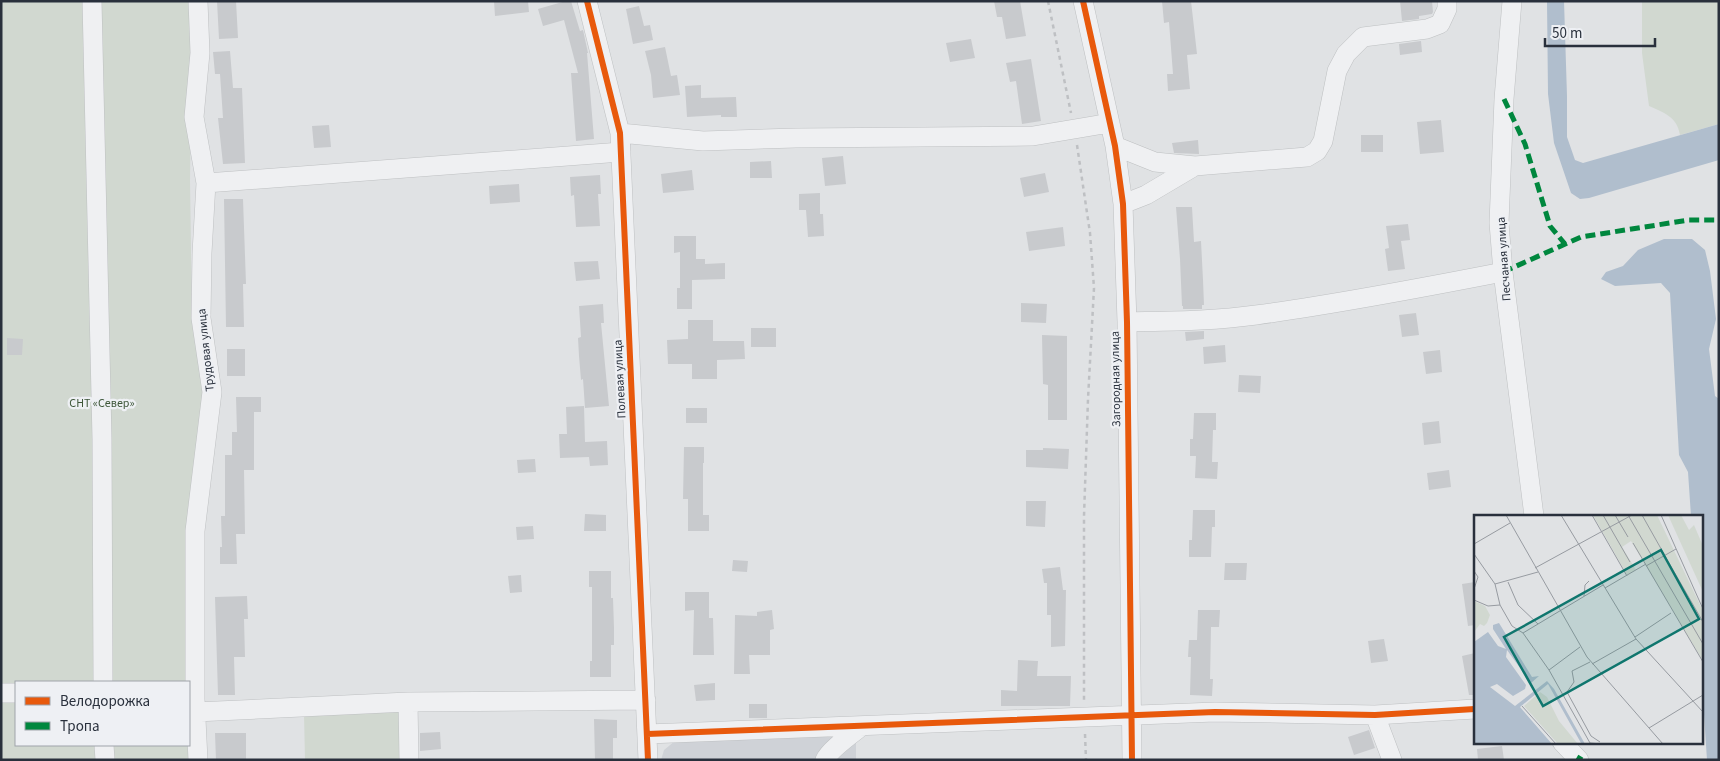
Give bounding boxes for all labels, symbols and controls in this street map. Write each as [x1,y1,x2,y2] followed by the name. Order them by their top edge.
[1545,15,1655,47] scale bar
[1552,23,1582,44] text: 50 m
[1493,216,1515,302] street label: Песчаная улица
[193,308,219,392] street label: Трудовая улица
[1107,331,1125,427] street label: Загородная улица
[609,339,631,419] street label: Полевая улица
[69,395,135,412] park label: СНТ «Север»
[1474,515,1702,744] inset map
[15,681,190,746] legend
[60,691,150,712] text: Велодорожка
[60,716,100,737] text: Тропа

